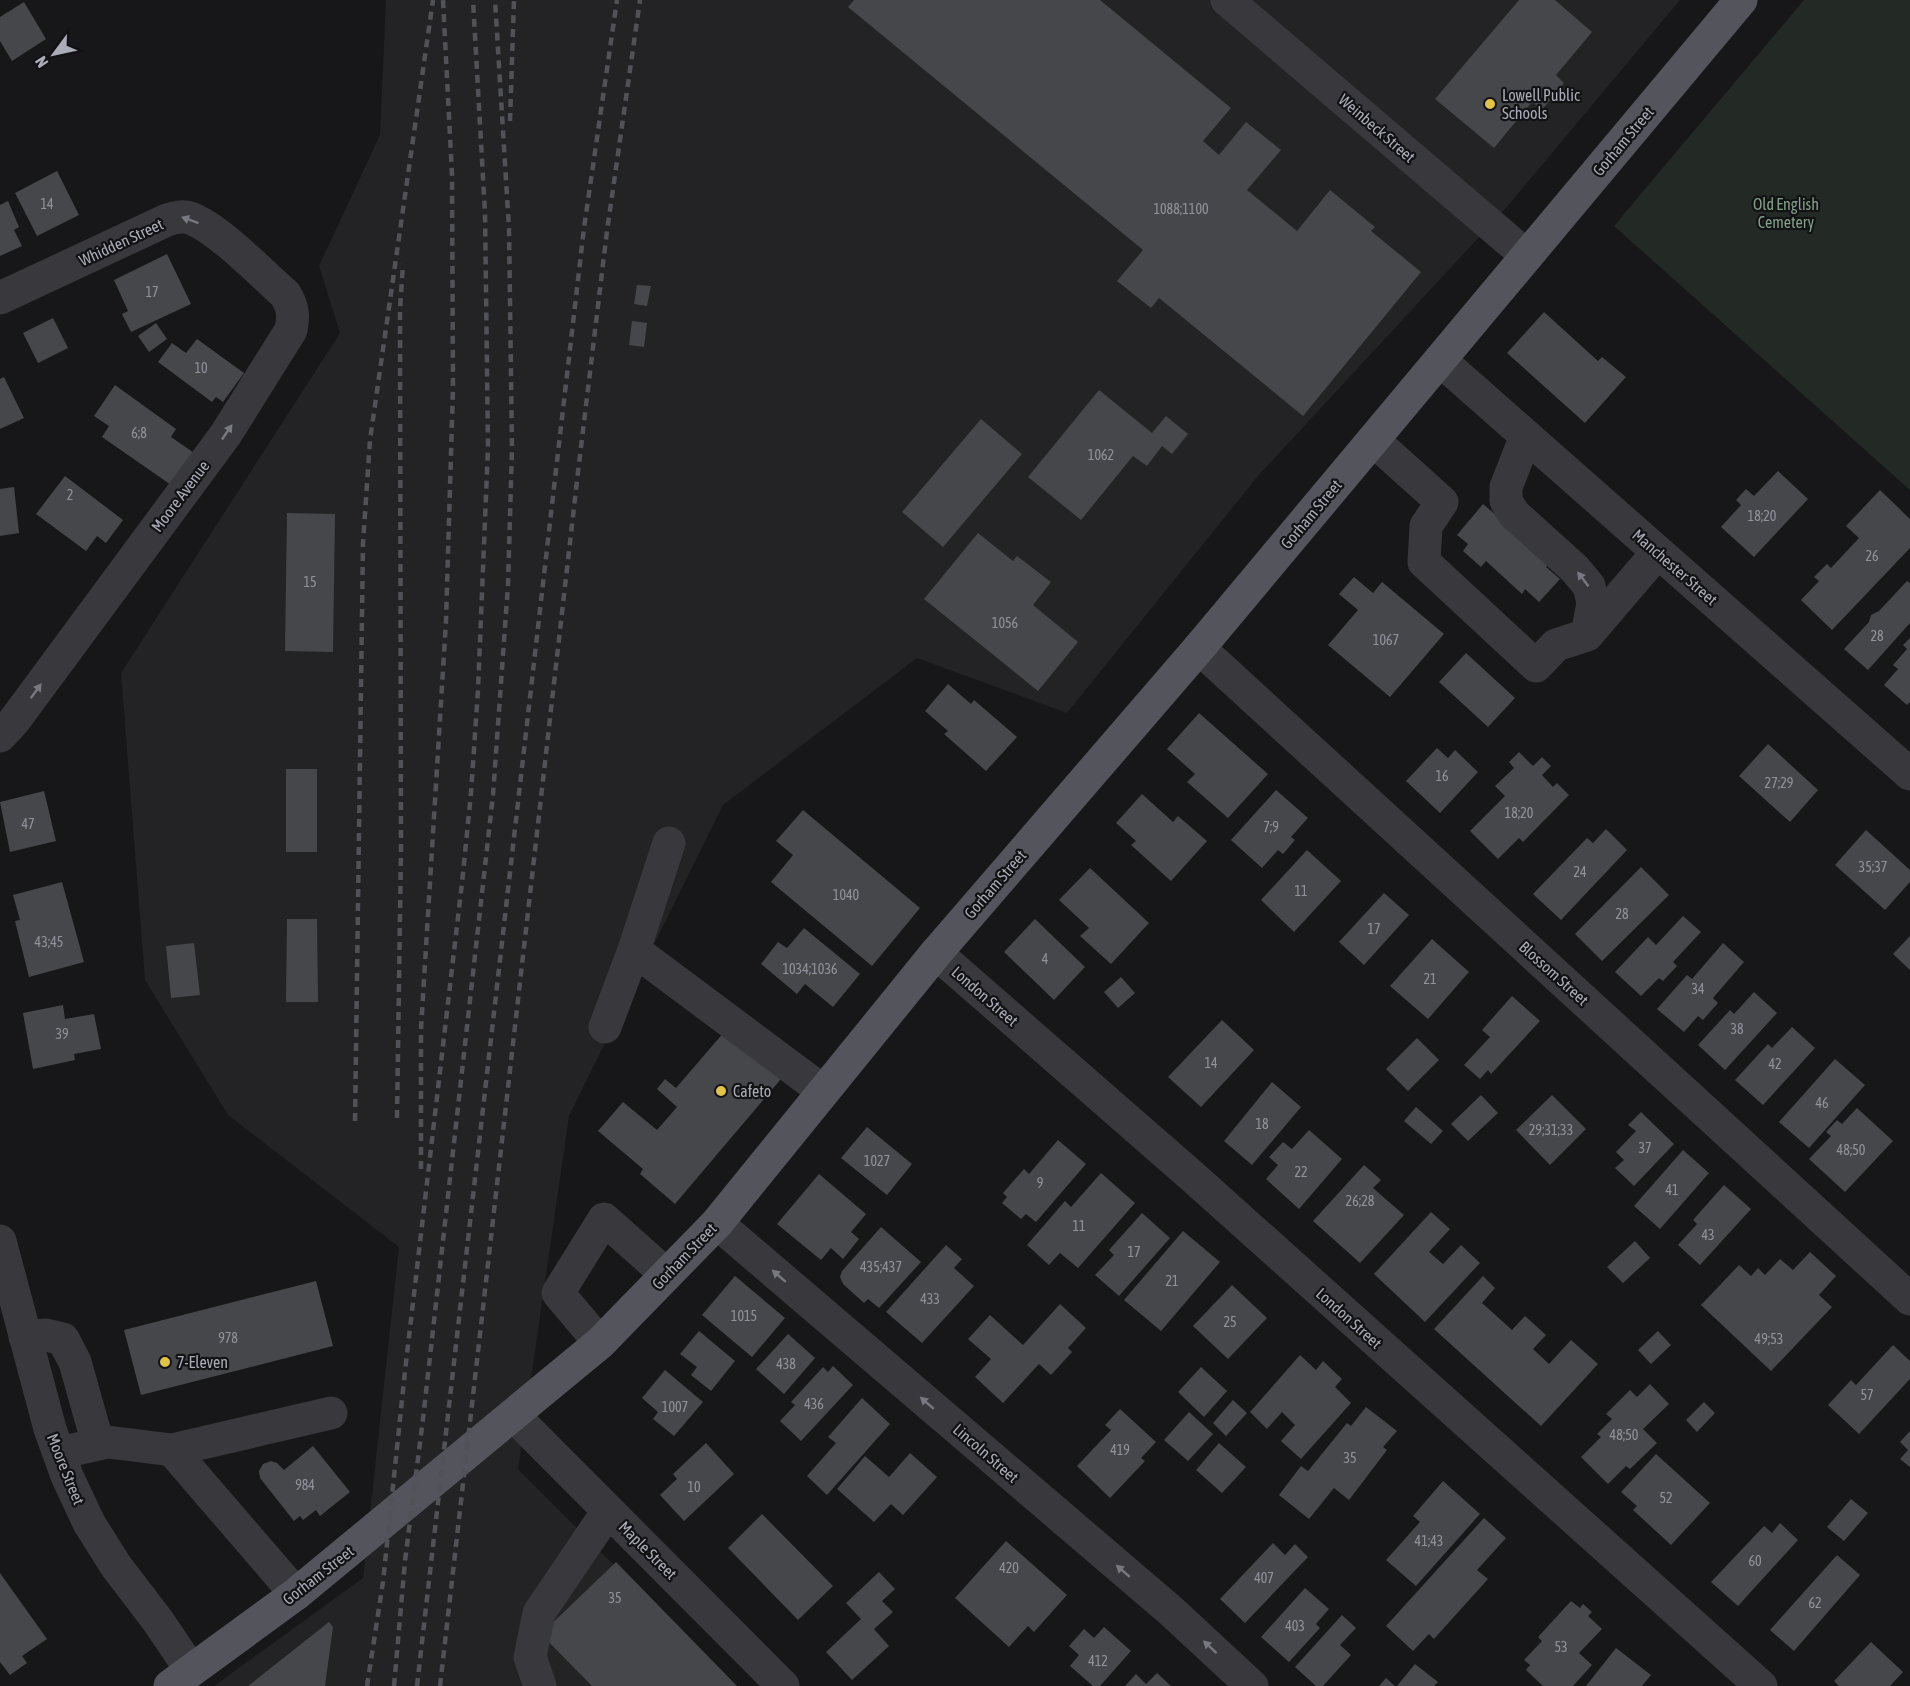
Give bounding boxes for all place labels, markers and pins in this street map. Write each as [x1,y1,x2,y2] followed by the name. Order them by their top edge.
[1502,86,1580,122] place label: Lowell Public Schools
[1483,97,1497,111] marker: Lowell Public Schools
[733,1082,771,1100] place label: Cafeto
[714,1084,728,1098] marker: Cafeto
[177,1353,228,1371] place label: 7-Eleven
[158,1355,172,1369] marker: 7-Eleven

